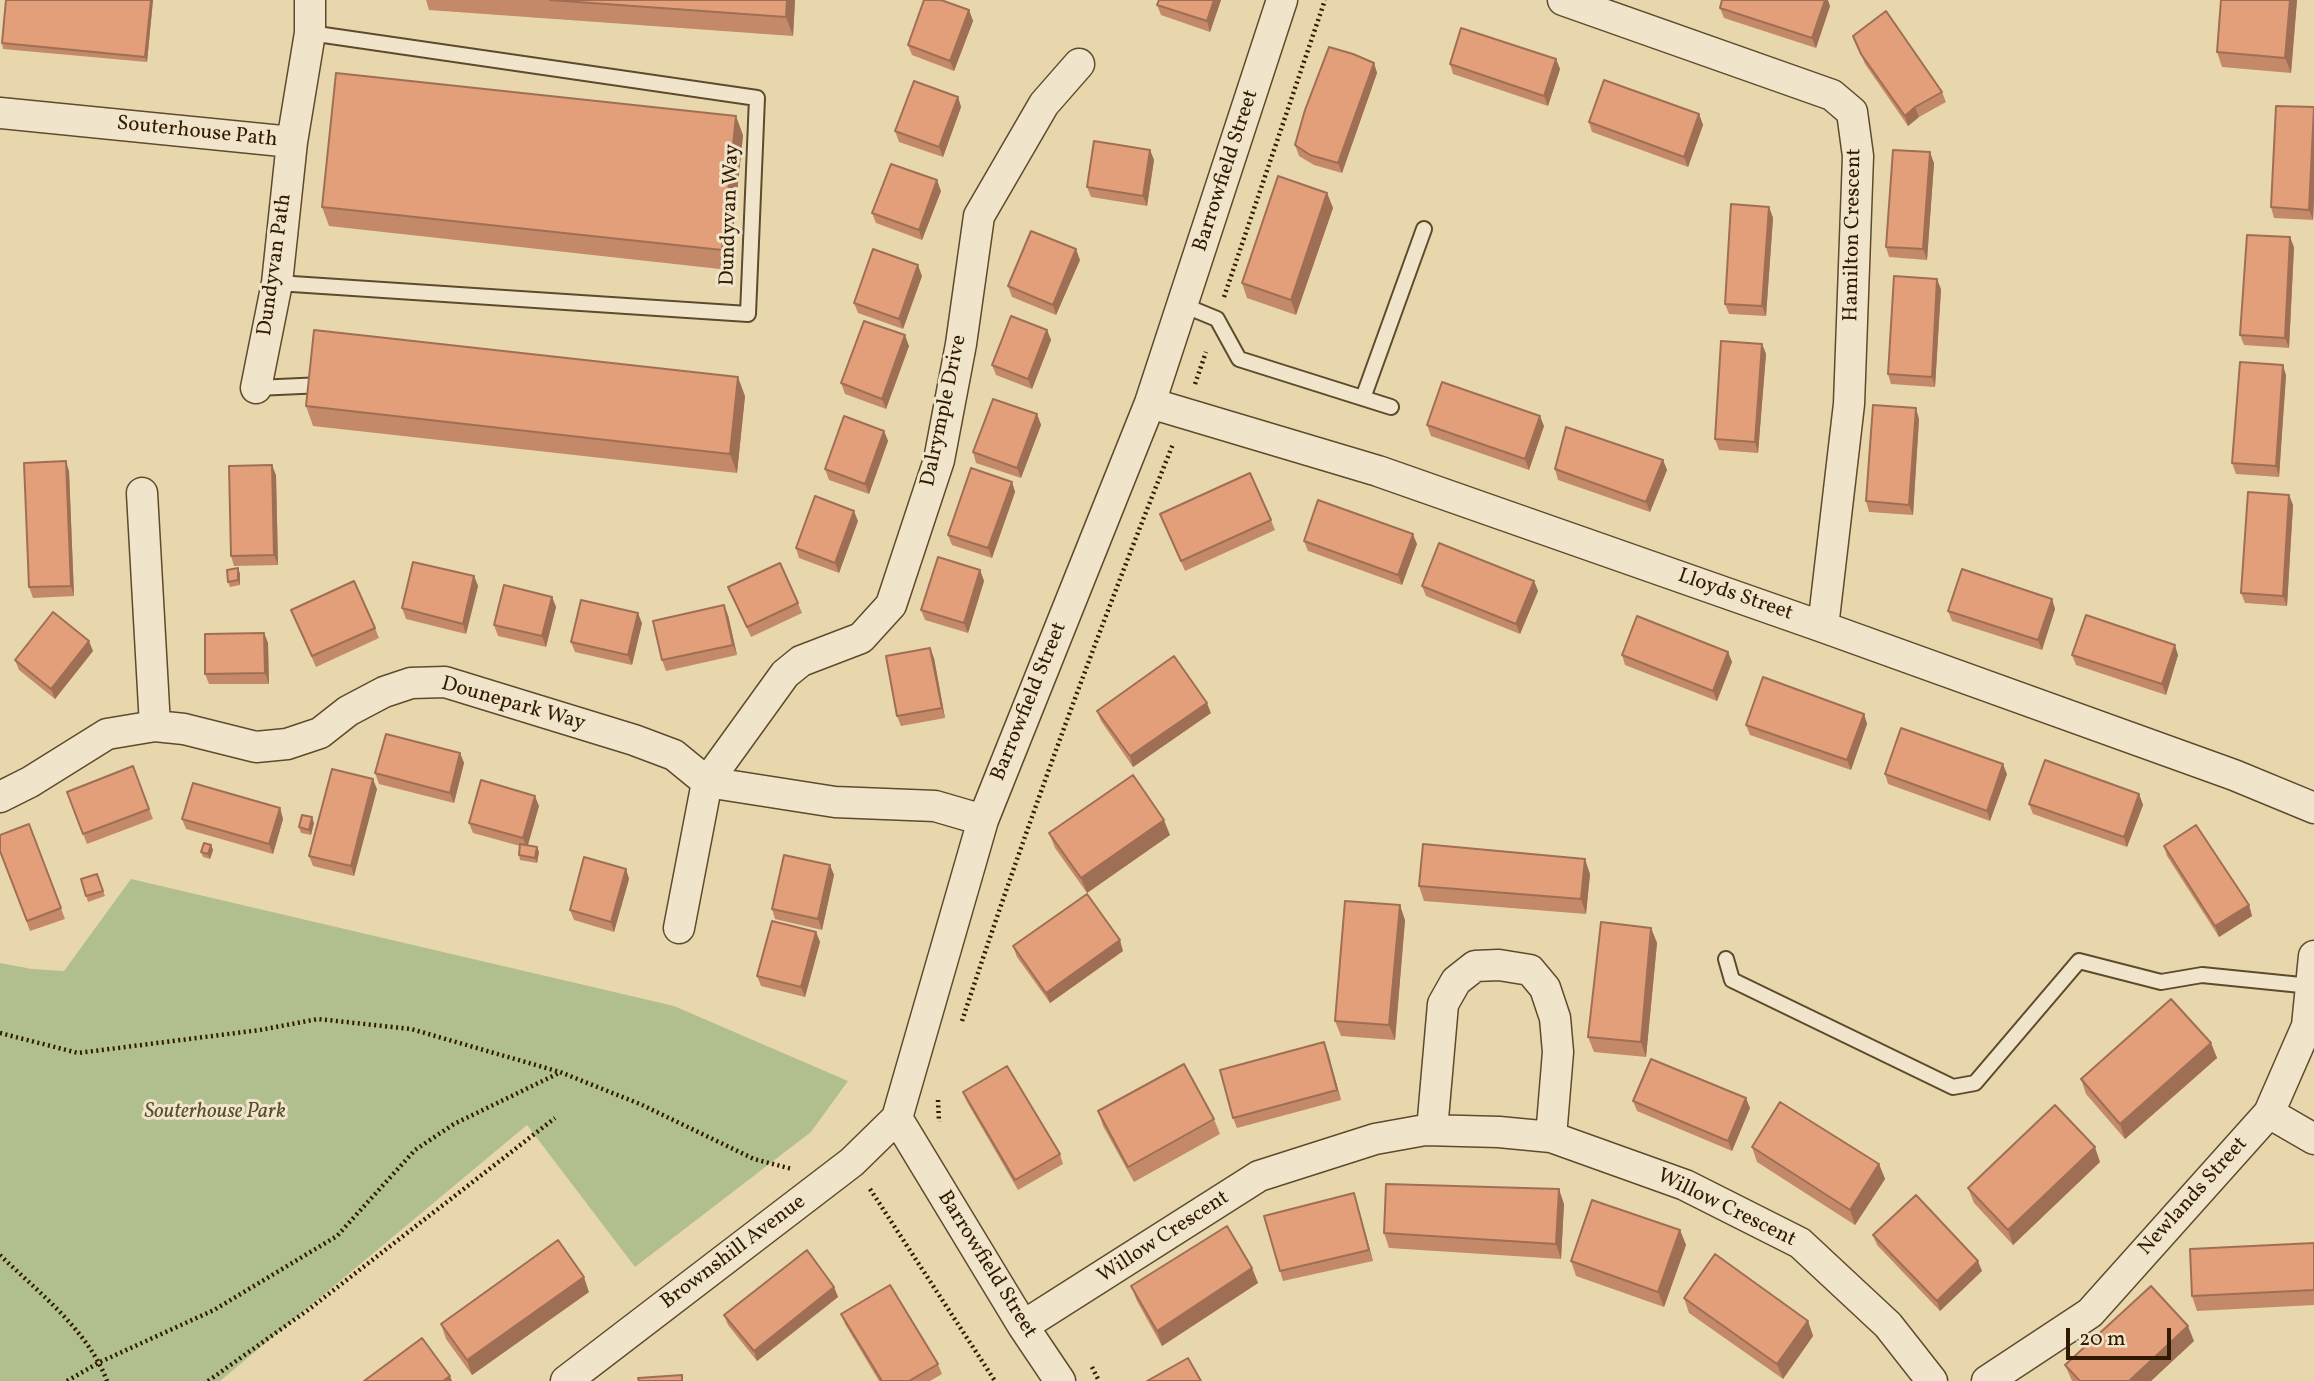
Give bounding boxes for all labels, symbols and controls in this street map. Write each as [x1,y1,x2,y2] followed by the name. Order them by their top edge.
[1189,87,1265,255] street label: Barrowfield Street
[115,112,279,154] street label: Souterhouse Path
[716,144,746,286] street label: Dundyvan Way
[1840,148,1868,322] street label: Hamilton Crescent
[254,192,298,338] street label: Dundyvan Path
[917,333,973,489] street label: Dalrymple Drive
[1674,565,1796,627] street label: Lloyds Street
[987,619,1073,785] street label: Barrowfield Street
[438,672,588,738] street label: Dounepark Way
[144,1100,286,1126] park label: Souterhouse Park
[2134,1132,2254,1262] street label: Newlands Street
[1652,1164,1800,1254] street label: Willow Crescent
[1094,1186,1234,1290] street label: Willow Crescent
[931,1187,1041,1343] street label: Barrowfield Street
[657,1190,811,1316] street label: Brownshill Avenue
[2069,1314,2174,1358] scale bar
[2079,1325,2125,1354] text: 20 m

